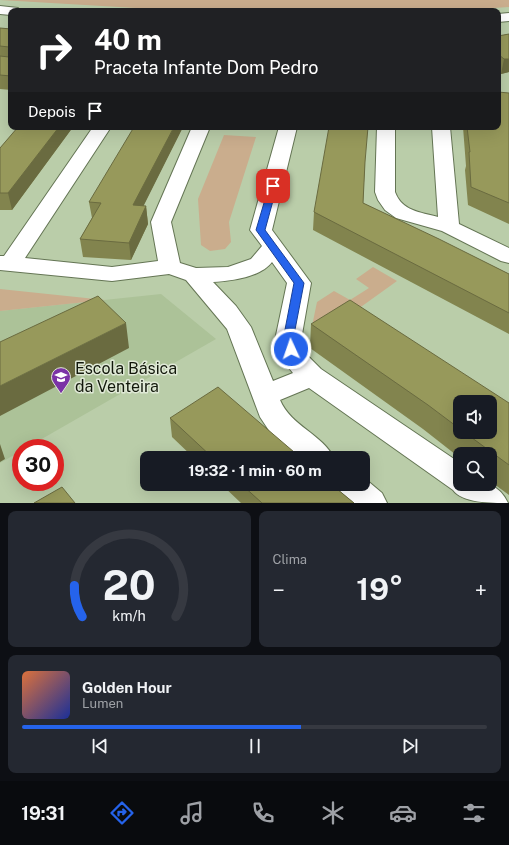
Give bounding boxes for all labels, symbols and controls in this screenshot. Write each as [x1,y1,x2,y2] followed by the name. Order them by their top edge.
[94,23,162,56] text: 40 m
[28,24,80,76] icon: right
[94,57,318,78] text: Praceta Infante Dom Pedro
[84,100,106,122] icon: arrive
[28,103,76,120] text: Depois
[256,169,290,203] pin
[262,175,284,197] icon: arrive
[270,328,312,370] position arrow
[75,359,177,396] place label: Escola Básica da Venteira
[50,366,72,394] school or university icon: Escola Básica da Venteira
[453,395,497,491] map controls
[453,395,497,439] button: sound
[12,439,64,491] speed limit sign: 30
[453,447,497,491] button: search
[188,462,322,479] text: 19:32 · 1 min · 60 m
[273,552,307,567] text: Clima
[103,560,156,609] text: 20
[356,571,403,607] text: 19°
[273,577,285,603] text: −
[475,577,487,603] text: +
[112,607,146,624] text: km/h
[82,679,172,696] text: Golden Hour
[82,696,123,711] text: Lumen
[89,735,111,757] icon: previous
[244,735,266,757] icon: pause
[399,735,421,757] icon: next
[108,799,136,827] icon: directions
[178,799,206,827] icon: music
[249,799,277,827] icon: phone
[319,799,347,827] icon: climate
[389,799,417,827] icon: car
[460,799,488,827] icon: filters
[21,803,65,824] text: 19:31

